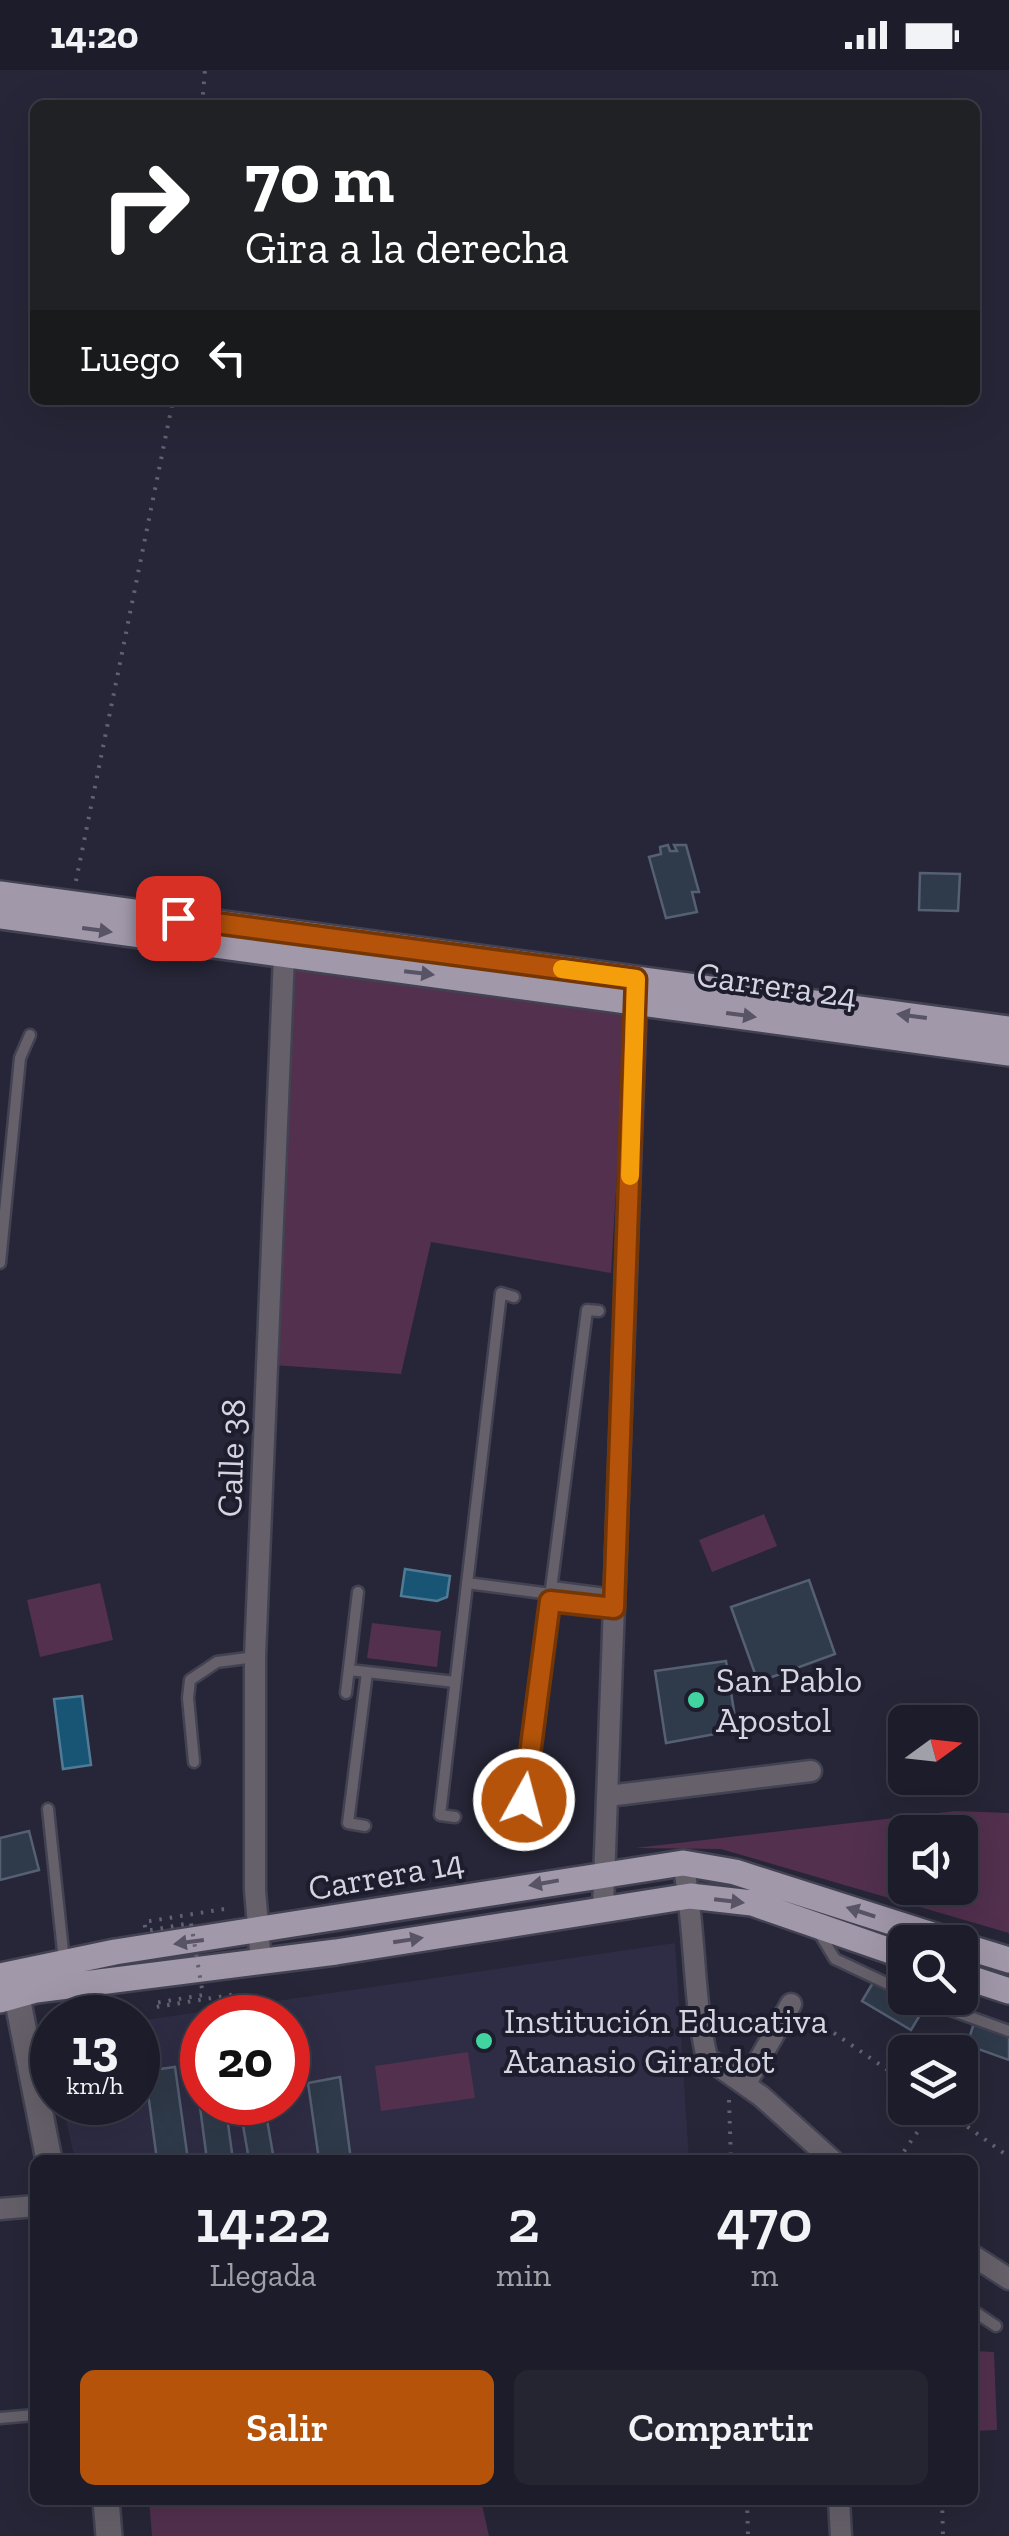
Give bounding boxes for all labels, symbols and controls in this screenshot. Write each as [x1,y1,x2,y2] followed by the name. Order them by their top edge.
[50,12,139,58] text: 14:20
[245,136,394,220] text: 70 m
[80,140,210,270] icon: right
[245,221,569,275] text: Gira a la derecha
[200,330,255,385] icon: left
[80,335,180,381] text: Luego
[136,876,221,961] pin
[151,891,206,946] icon: arrive
[81,922,113,938] one-way arrow
[694,953,860,1017] street label: Carrera 24
[403,965,435,981] one-way arrow
[726,1007,757,1023] one-way arrow
[896,1008,928,1024] one-way arrow
[208,1398,254,1518] street label: Calle 38
[716,1659,862,1741] place label: San Pablo Apostol
[685,1689,707,1711] marker: San Pablo Apostol
[888,1705,978,1795] north arrow
[888,1705,978,2125] map controls
[472,1748,576,1852] position arrow
[888,1815,978,1905] button: sound
[305,1841,467,1909] street label: Carrera 14
[528,1876,560,1891] one-way arrow
[713,1893,745,1909] one-way arrow
[846,1904,876,1919] one-way arrow
[888,1925,978,2015] button: search
[392,1932,424,1948] one-way arrow
[173,1934,205,1950] one-way arrow
[180,1995,310,2125] speed limit sign: 20
[504,2000,828,2082] place label: Institución Educativa Atanasio Girardot
[72,2018,118,2078] text: 13
[473,2030,495,2052] marker: Institución Educativa Atanasio Girardot
[888,2035,978,2125] button: layers
[66,2070,124,2100] text: km/h
[195,2185,331,2257] text: 14:22
[508,2185,539,2257] text: 2
[716,2185,813,2257] text: 470
[210,2256,317,2294] text: Llegada
[496,2256,551,2294] text: min
[751,2256,778,2294] text: m
[80,2370,494,2485] button: Salir
[514,2370,928,2485] button: Compartir

